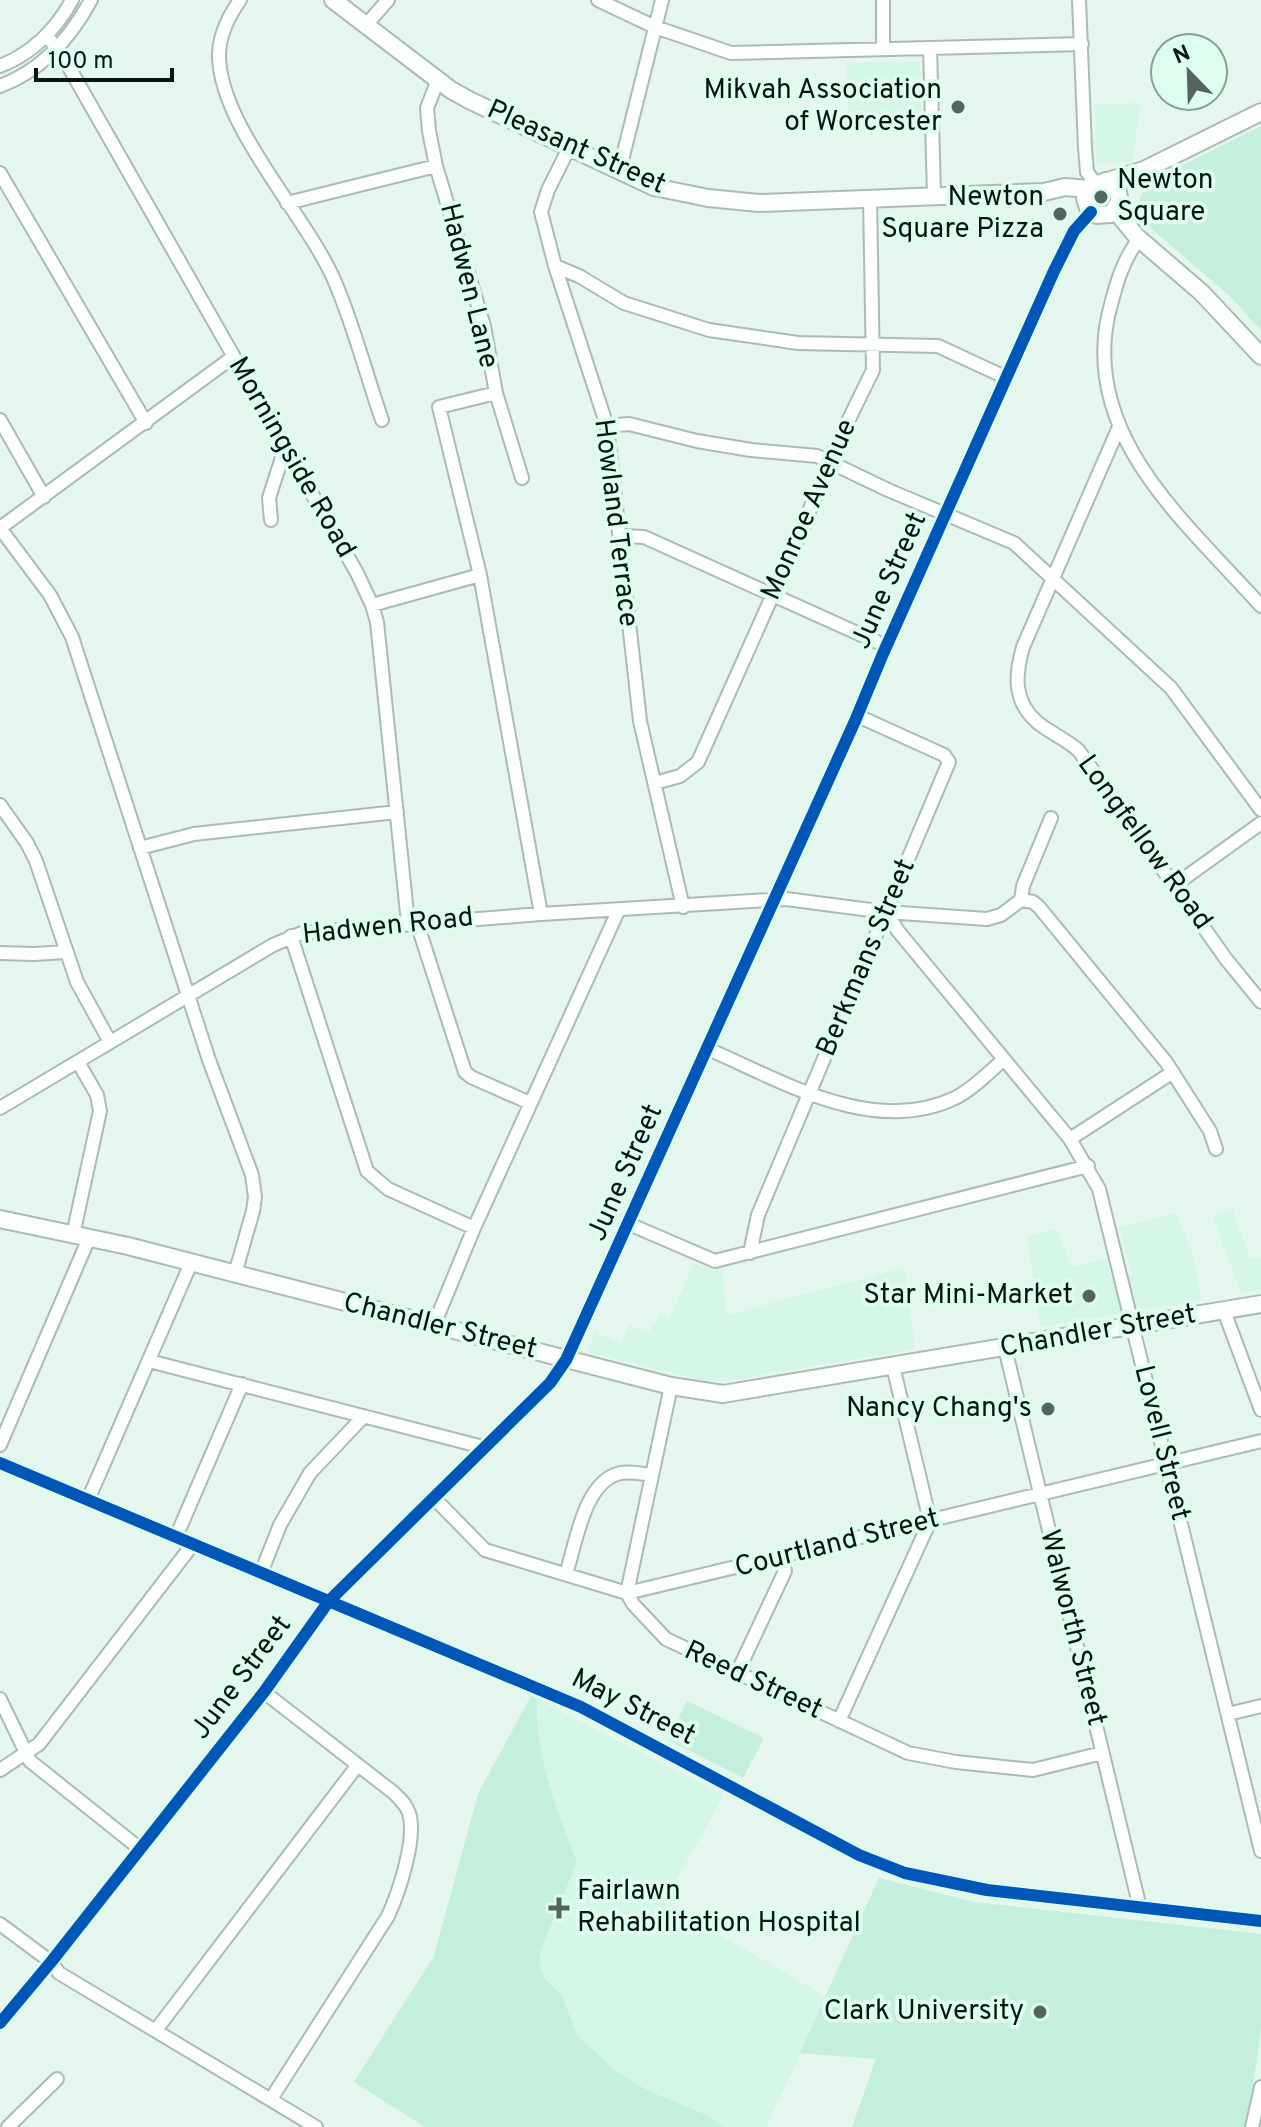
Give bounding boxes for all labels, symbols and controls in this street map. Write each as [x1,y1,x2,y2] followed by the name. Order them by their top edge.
[36,32,172,82] scale bar
[1149,32,1229,112] north arrow
[1170,40,1195,71] text: N
[48,47,114,77] text: 100 m
[703,73,942,141] place label: Mikvah Association of Worcester
[481,92,671,204] street label: Pleasant Street
[949,98,967,116] marker: Mikvah Association of Worcester
[1117,163,1214,231] place label: Newton Square
[881,180,1044,248] place label: Newton Square Pizza
[1092,188,1110,206] marker: Newton Square
[430,200,506,372] street label: Hadwen Lane
[1051,205,1069,223] marker: Newton Square Pizza
[219,351,363,565] street label: Morningside Road
[754,414,866,606] street label: Monroe Avenue
[584,417,646,629] street label: Howland Terrace
[844,507,936,655] street label: June Street
[1068,748,1220,938] street label: Longfellow Road
[809,854,925,1062] street label: Berkmans Street
[301,900,475,954] street label: Hadwen Road
[580,1099,672,1247] street label: June Street
[863,1278,1073,1314] place label: Star Mini-Market
[339,1286,541,1368] street label: Chandler Street
[1080,1287,1098,1305] marker: Star Mini-Market
[997,1297,1199,1367] street label: Chandler Street
[1124,1362,1198,1524] street label: Lovell Street
[846,1391,1032,1427] place label: Nancy Chang's
[1039,1400,1057,1418] marker: Nancy Chang's
[731,1501,943,1587] street label: Courtland Street
[1030,1526,1114,1730] street label: Walworth Street
[184,1609,300,1747] street label: June Street
[678,1633,828,1729] street label: Reed Street
[565,1661,701,1755] street label: May Street
[577,1874,861,1942] place label: Fairlawn Rehabilitation Hospital
[548,1897,570,1919] marker: Fairlawn Rehabilitation Hospital
[824,1994,1024,2030] place label: Clark University
[1031,2003,1049,2021] marker: Clark University

